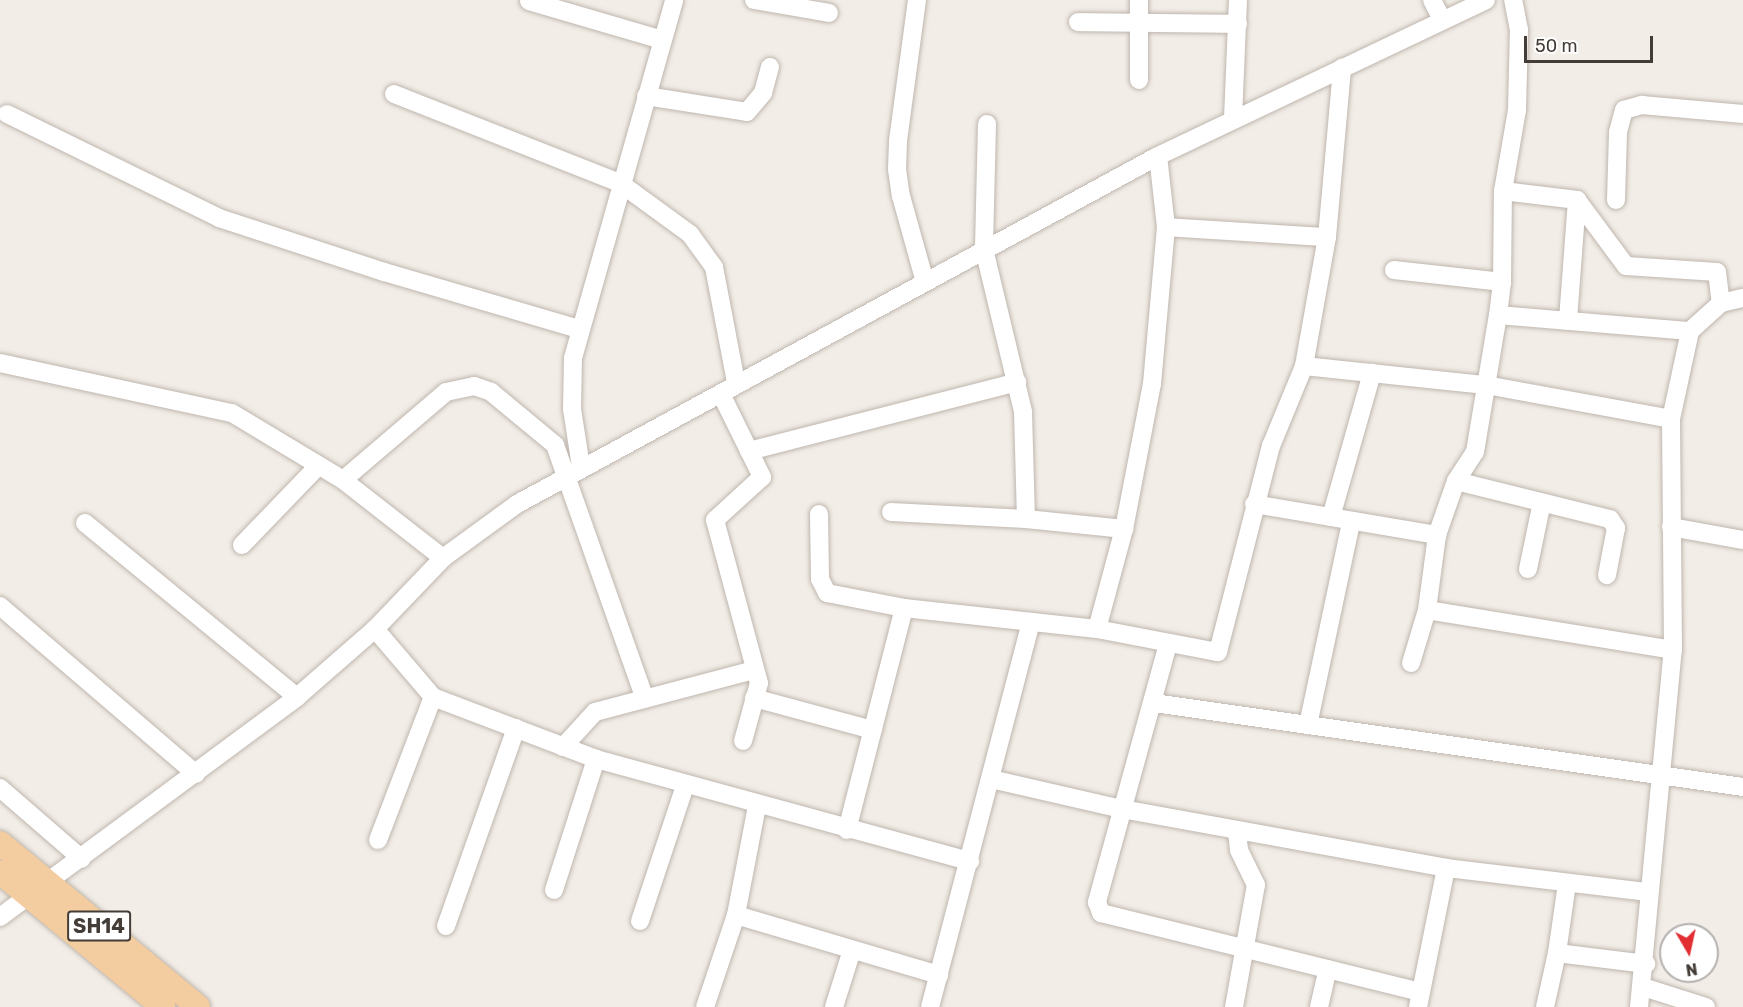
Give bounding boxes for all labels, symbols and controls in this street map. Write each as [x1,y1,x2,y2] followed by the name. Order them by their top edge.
[1527,24,1656,62] scale bar
[1535,35,1578,57] text: 50 m
[66,909,132,943] road number: SH14
[1659,923,1719,983] north arrow
[1684,959,1699,980] text: N

